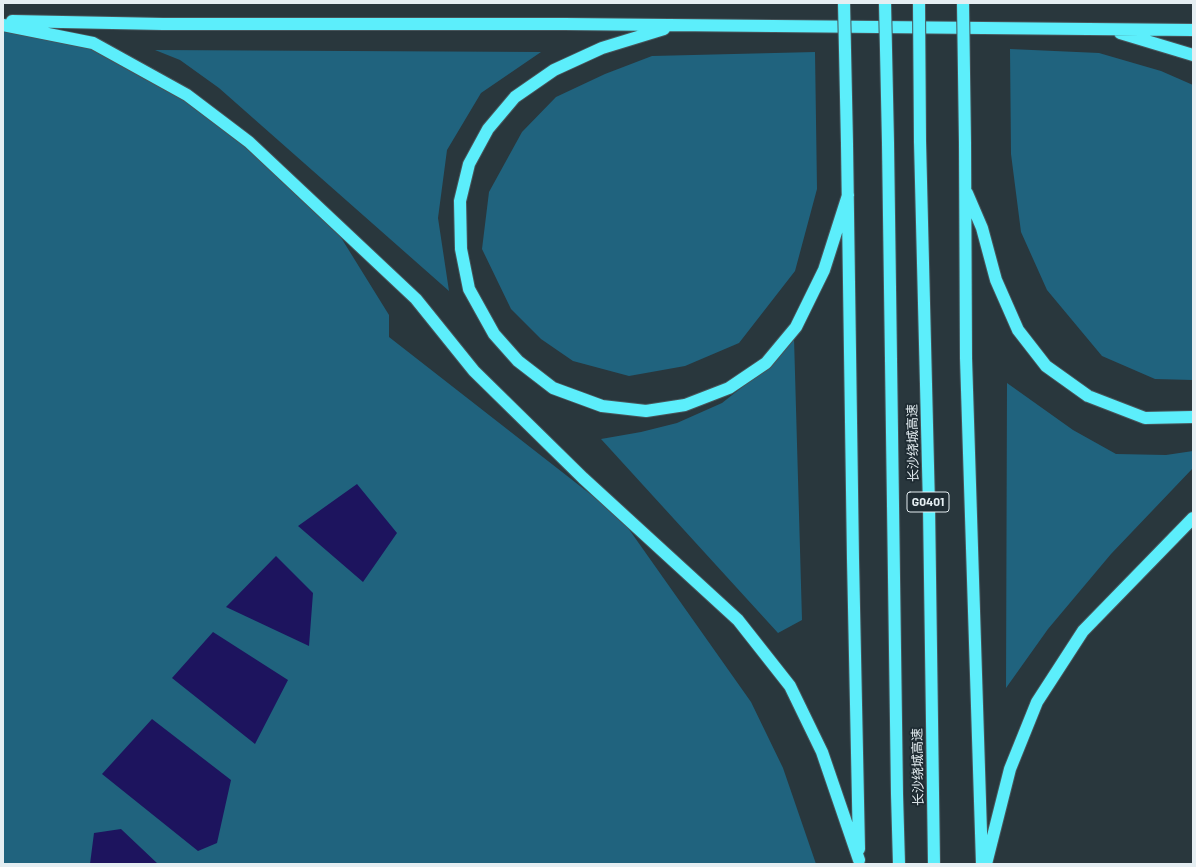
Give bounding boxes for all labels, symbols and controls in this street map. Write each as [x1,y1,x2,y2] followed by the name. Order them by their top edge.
[905,404,921,482] street label: 长沙绕城高速
[907,492,949,512] road number: G0401
[910,728,926,806] street label: 长沙绕城高速

